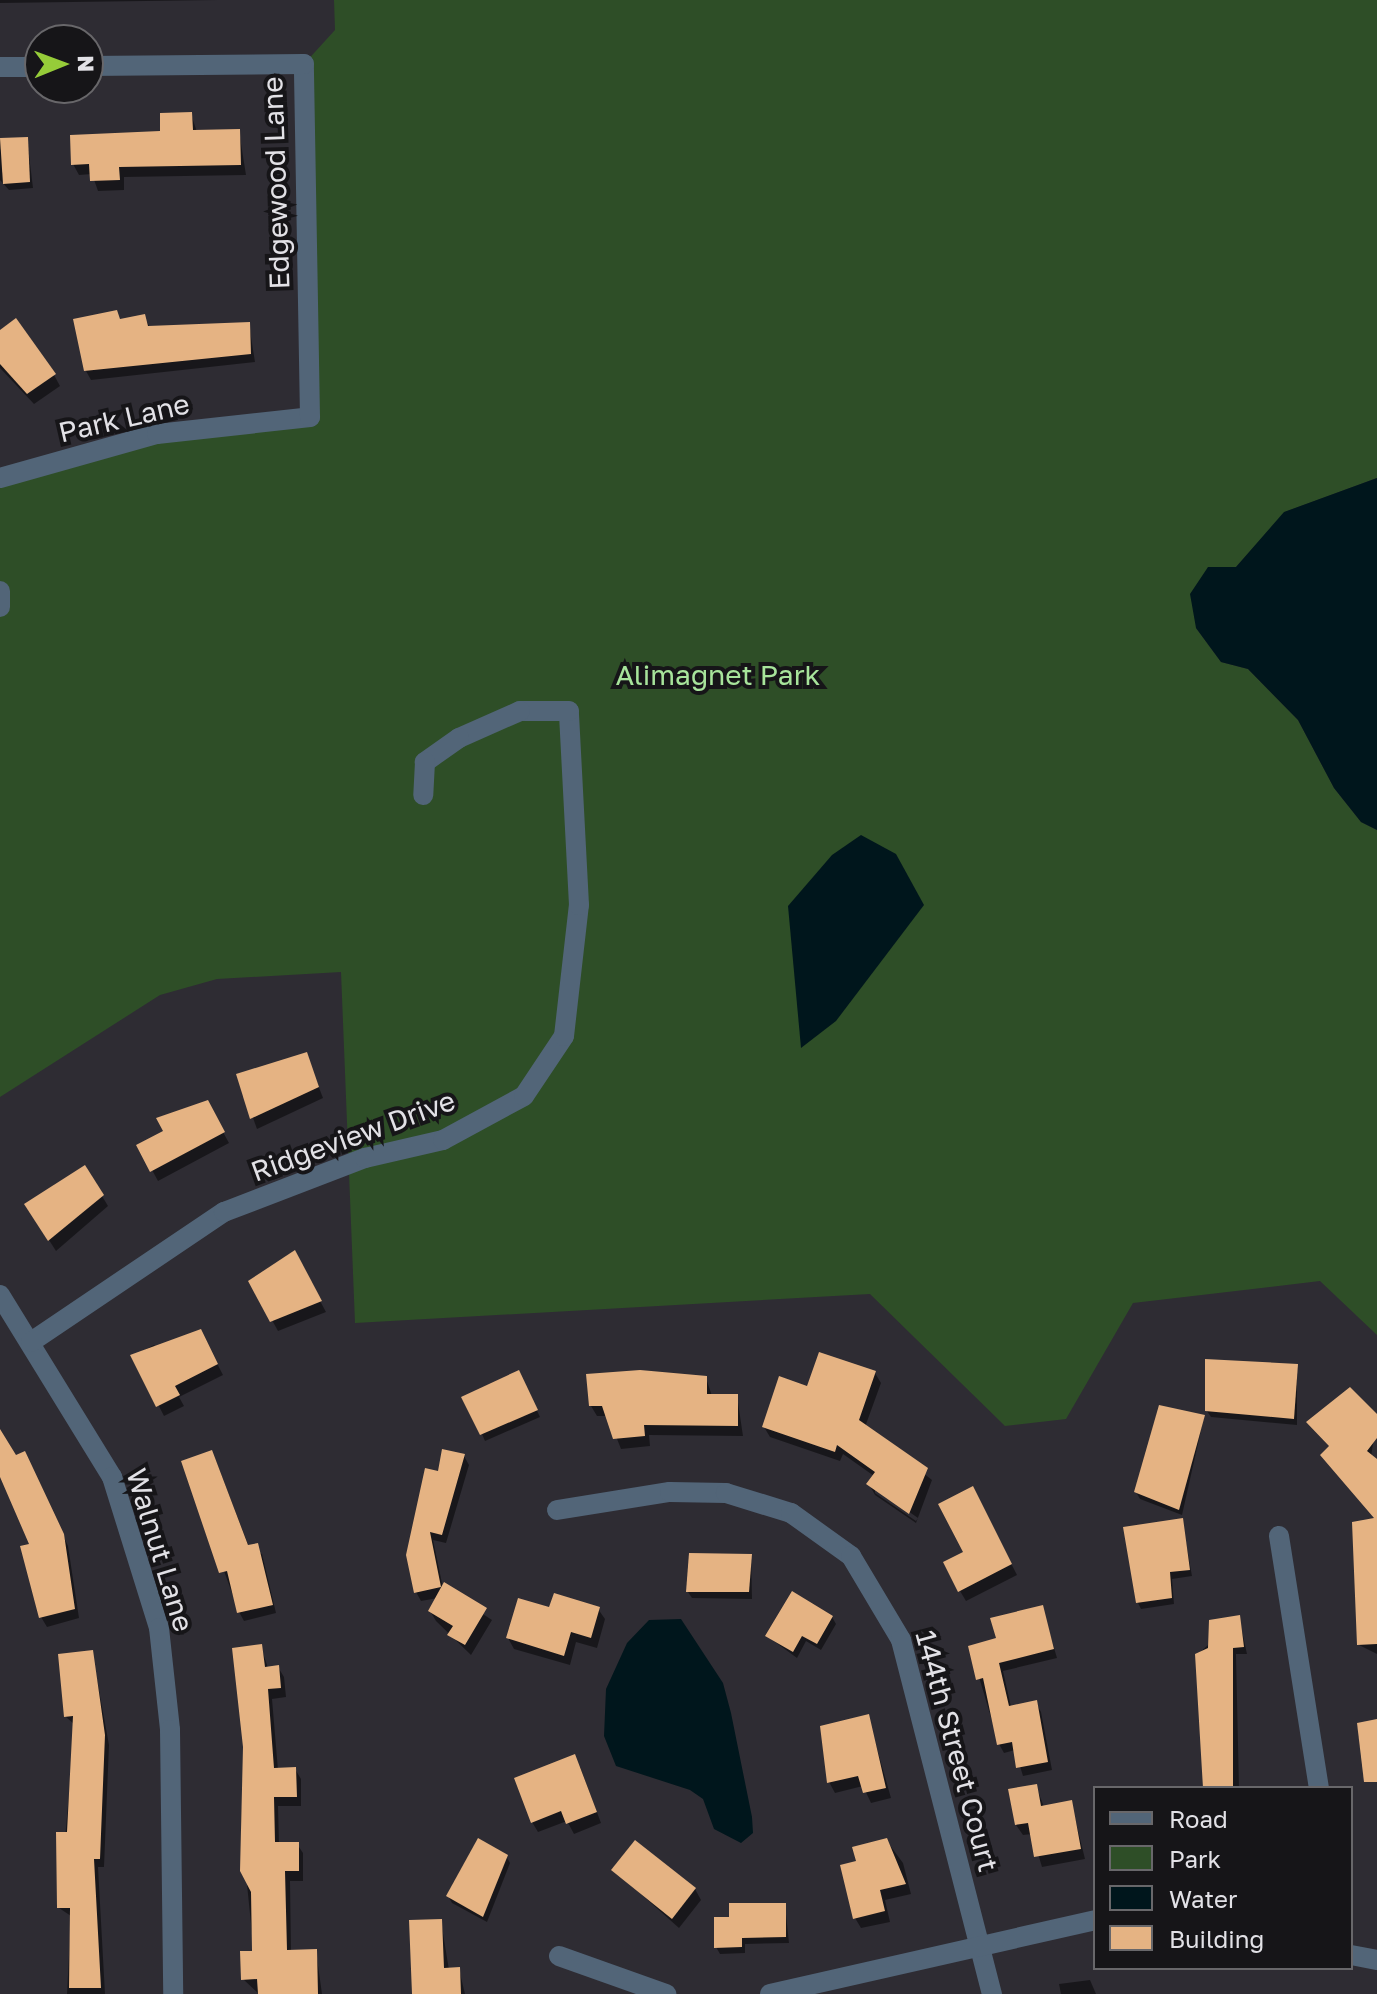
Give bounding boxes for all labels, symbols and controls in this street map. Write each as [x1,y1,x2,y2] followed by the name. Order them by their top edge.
[24,24,104,104] north arrow
[73,55,100,72] text: N
[255,76,297,290] street label: Edgewood Lane
[55,387,193,449] street label: Park Lane
[616,658,820,692] park label: Alimagnet Park
[246,1083,460,1189] street label: Ridgeview Drive
[119,1465,201,1635] street label: Walnut Lane
[909,1627,1005,1875] street label: 144th Street Court
[1093,1786,1353,1970] legend
[1169,1804,1228,1833] text: Road
[1169,1844,1221,1873] text: Park
[1169,1884,1237,1913] text: Water
[1169,1924,1264,1953] text: Building

